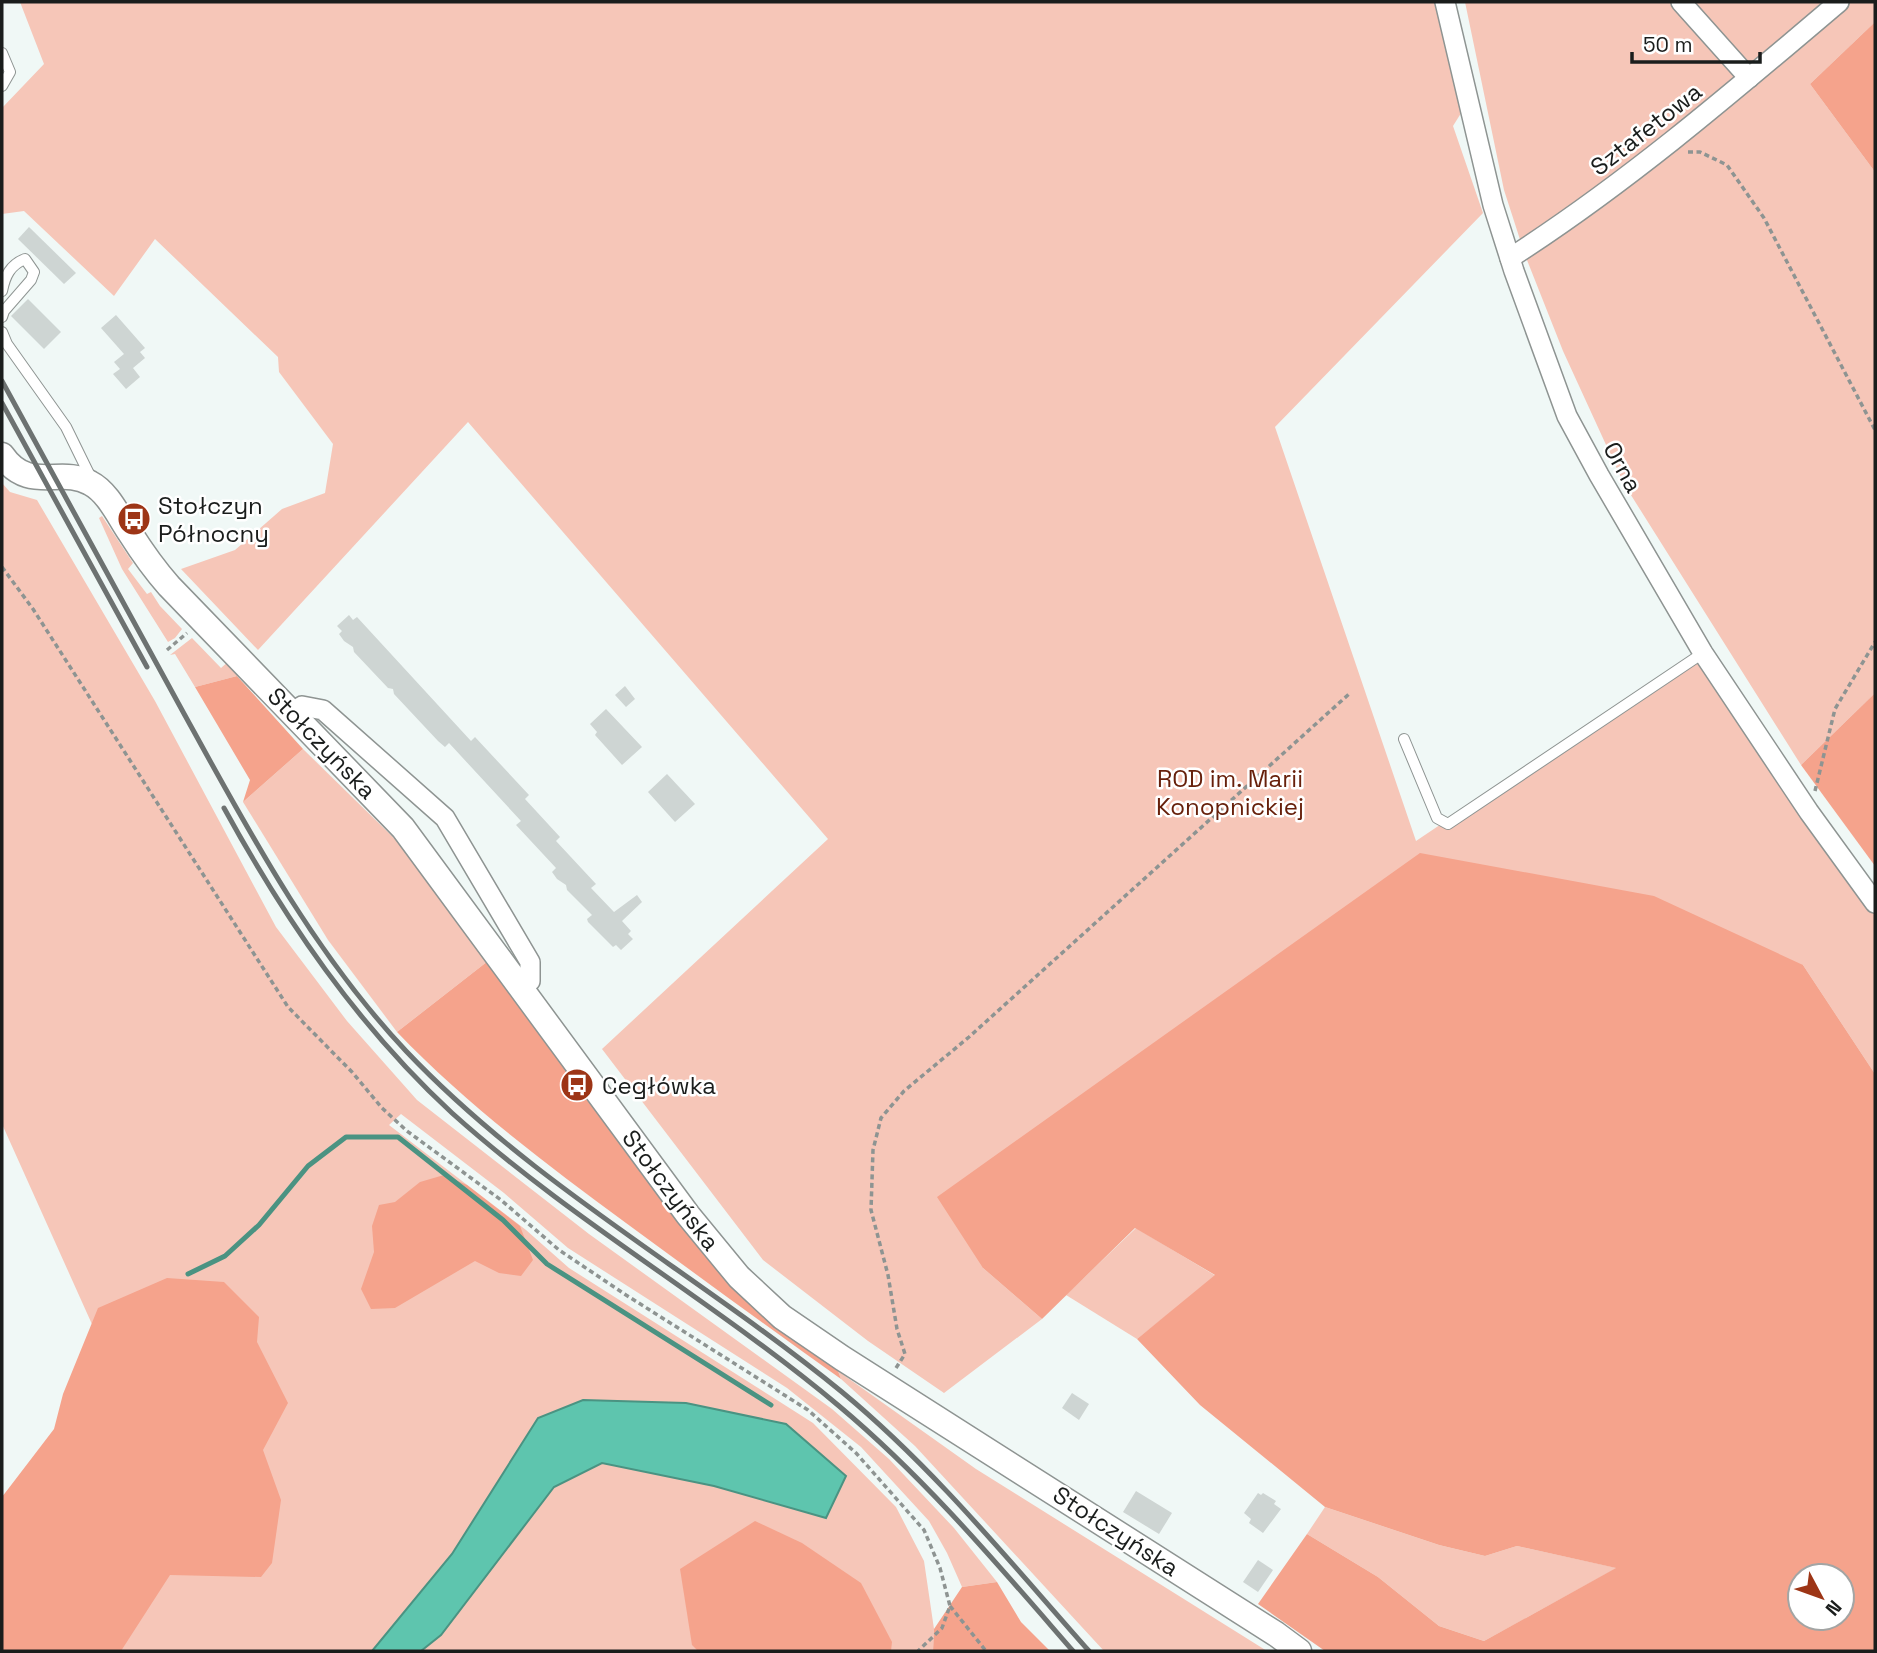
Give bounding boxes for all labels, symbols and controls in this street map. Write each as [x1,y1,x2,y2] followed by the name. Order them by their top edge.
[1632,21,1760,65] scale bar
[1643,31,1693,58] text: 50 m
[1584,76,1708,182] street label: Sztafetowa
[1596,436,1650,498] street label: Orna
[158,490,269,549] place label: Stołczyn Północny
[115,500,153,538] bus stop icon: Stołczyn Północny
[261,680,383,806] street label: Stołczyńska
[1156,763,1304,822] park label: ROD im. Marii Konopnickiej
[558,1066,596,1104] bus stop icon: Cegłówka
[602,1070,716,1101] place label: Cegłówka
[615,1123,727,1257] street label: Stołczyńska
[1047,1479,1185,1583] street label: Stołczyńska
[1786,1562,1856,1632] north arrow
[1820,1595,1847,1621] text: N

